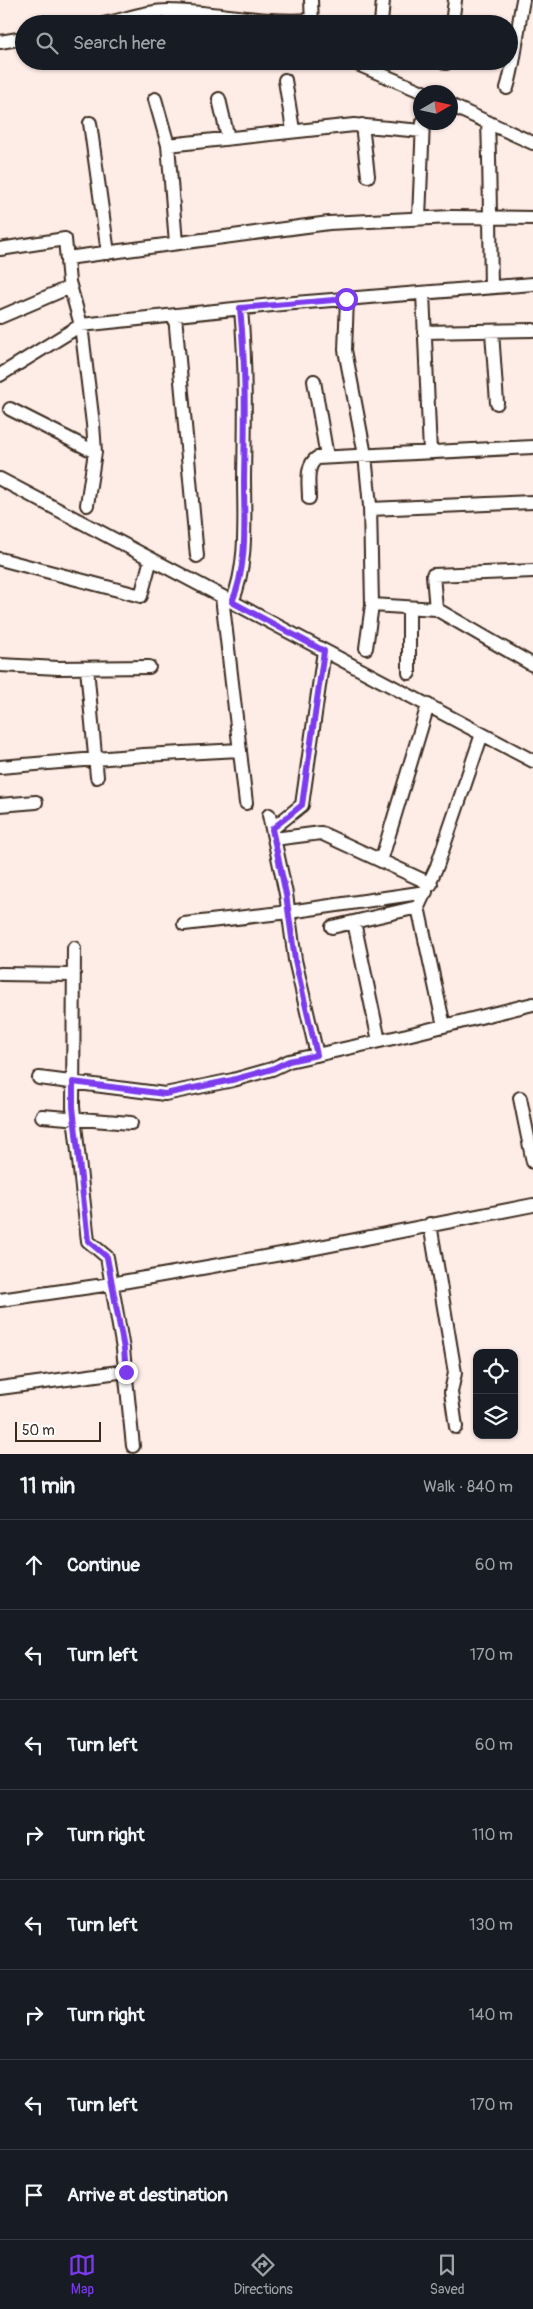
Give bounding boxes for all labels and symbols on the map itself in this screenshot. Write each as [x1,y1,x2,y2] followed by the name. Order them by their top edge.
[413,85,458,130] north arrow
[335,288,358,311] route start
[115,1361,138,1384] route end
[15,1419,101,1442] scale bar

